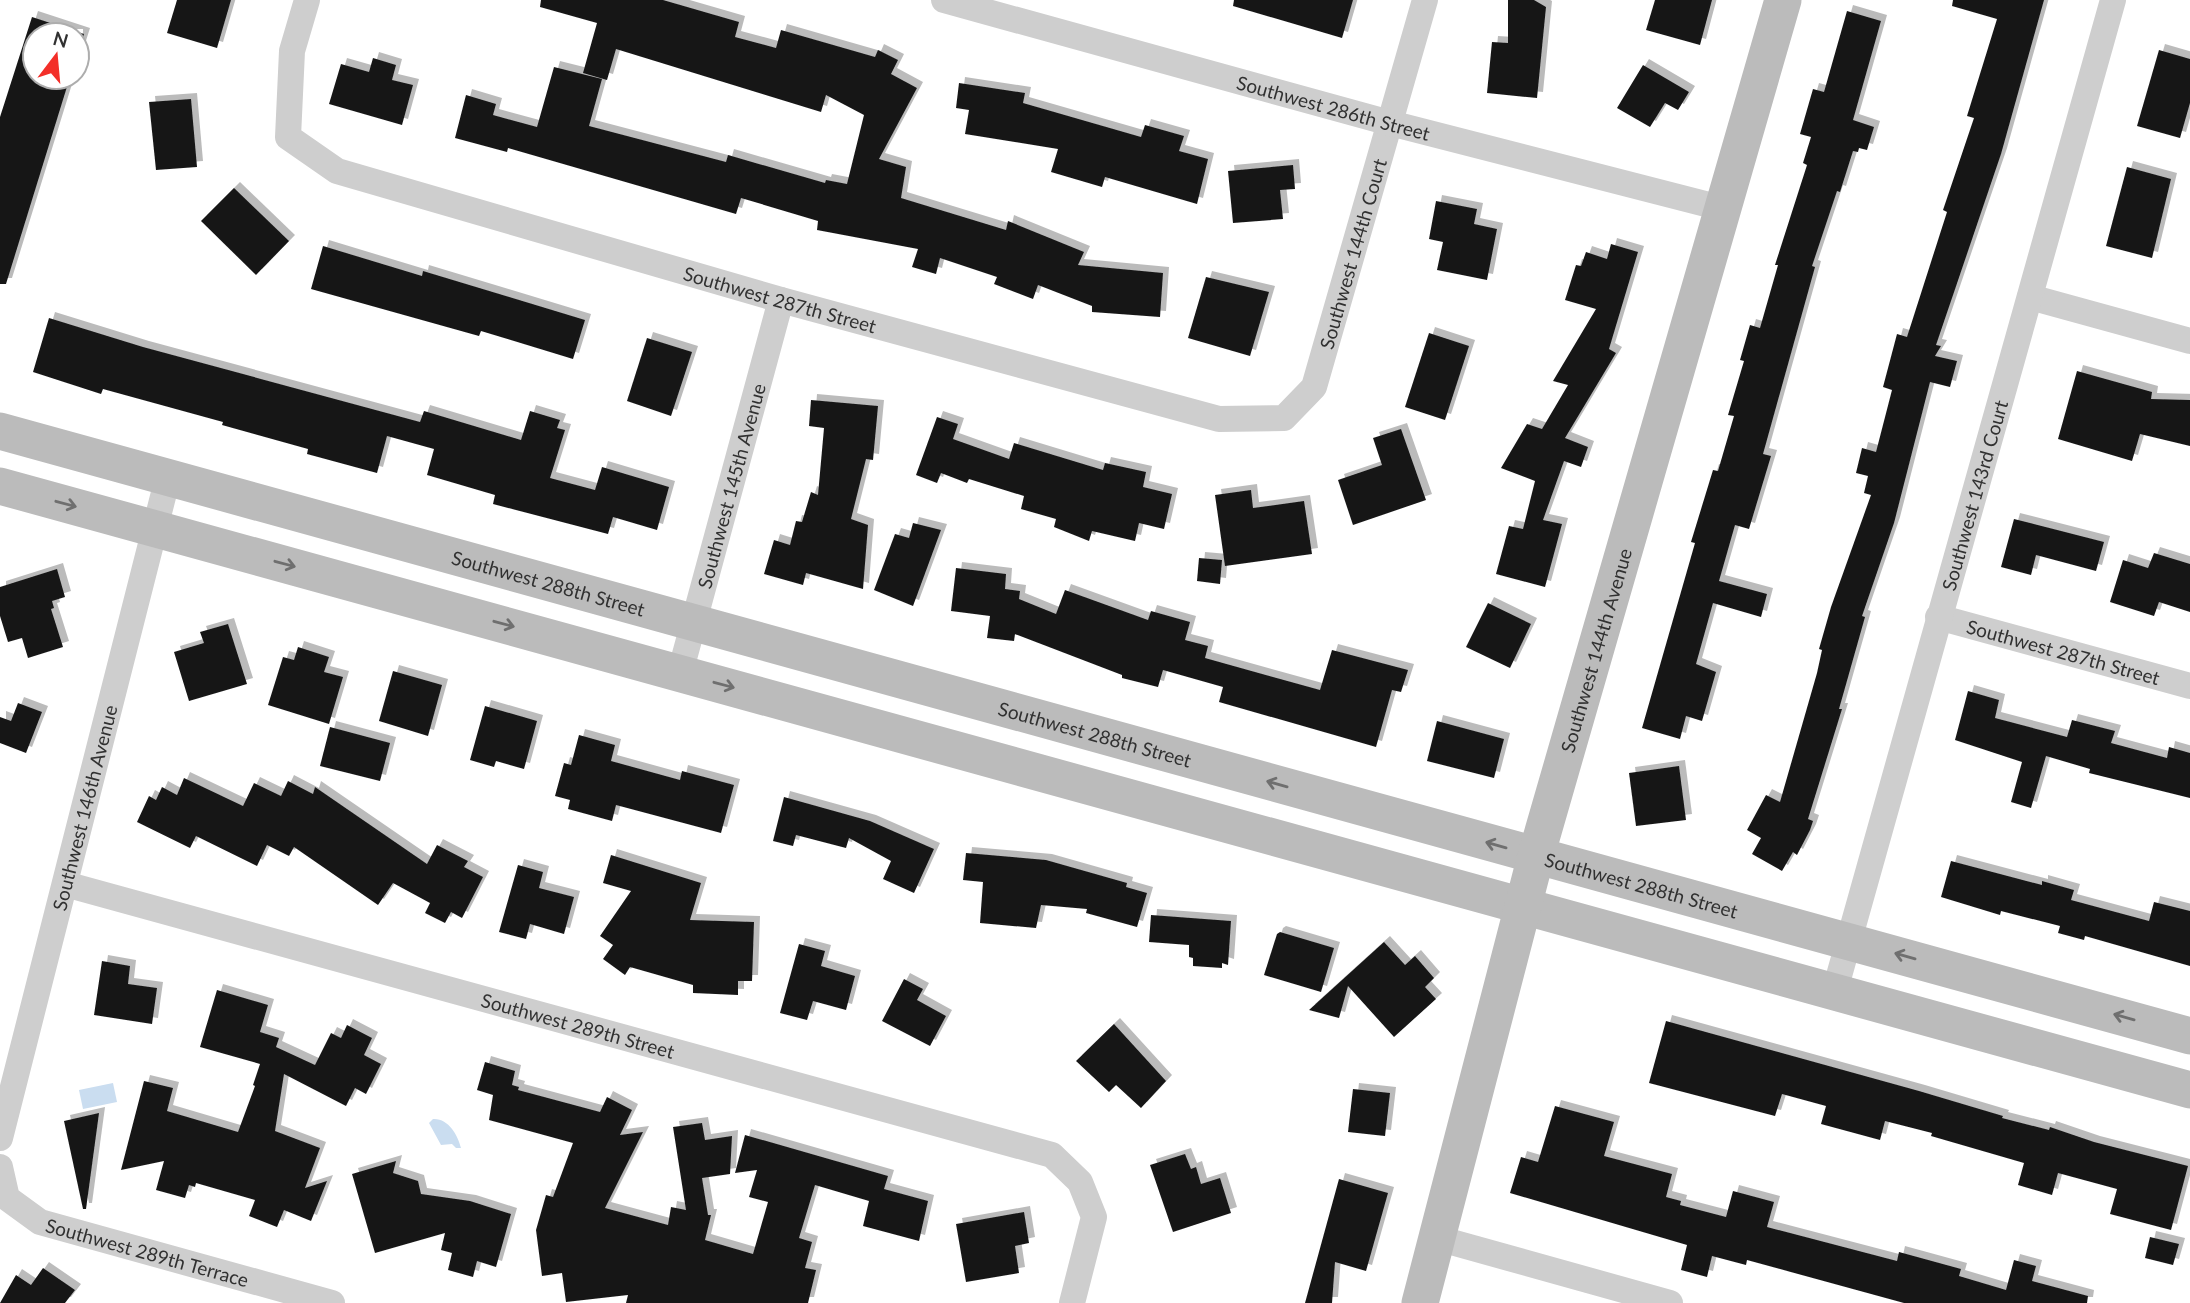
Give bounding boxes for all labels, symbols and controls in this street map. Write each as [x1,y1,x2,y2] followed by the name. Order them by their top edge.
[21,21,91,91] north arrow
[51,26,71,52] text: N
[1234,70,1433,144] street label: Southwest 286th Street
[1314,156,1390,351] street label: Southwest 144th Court
[681,261,879,337] street label: Southwest 287th Street
[692,381,769,591] street label: Southwest 145th Avenue
[1936,397,2012,593] street label: Southwest 143rd Court
[55,498,77,511] one-way arrow
[449,545,648,620] street label: Southwest 288th Street
[1555,545,1636,755] street label: Southwest 144th Avenue
[273,558,296,571] one-way arrow
[1964,614,2163,689] street label: Southwest 287th Street
[493,619,515,632] one-way arrow
[713,679,735,692] one-way arrow
[996,696,1194,771] street label: Southwest 288th Street
[47,702,121,913] street label: Southwest 146th Avenue
[1267,776,1289,789] one-way arrow
[1486,838,1508,851] one-way arrow
[1542,847,1741,922] street label: Southwest 288th Street
[1894,949,1916,962] one-way arrow
[479,987,677,1062] street label: Southwest 289th Street
[2113,1010,2135,1023] one-way arrow
[43,1213,251,1291] street label: Southwest 289th Terrace

